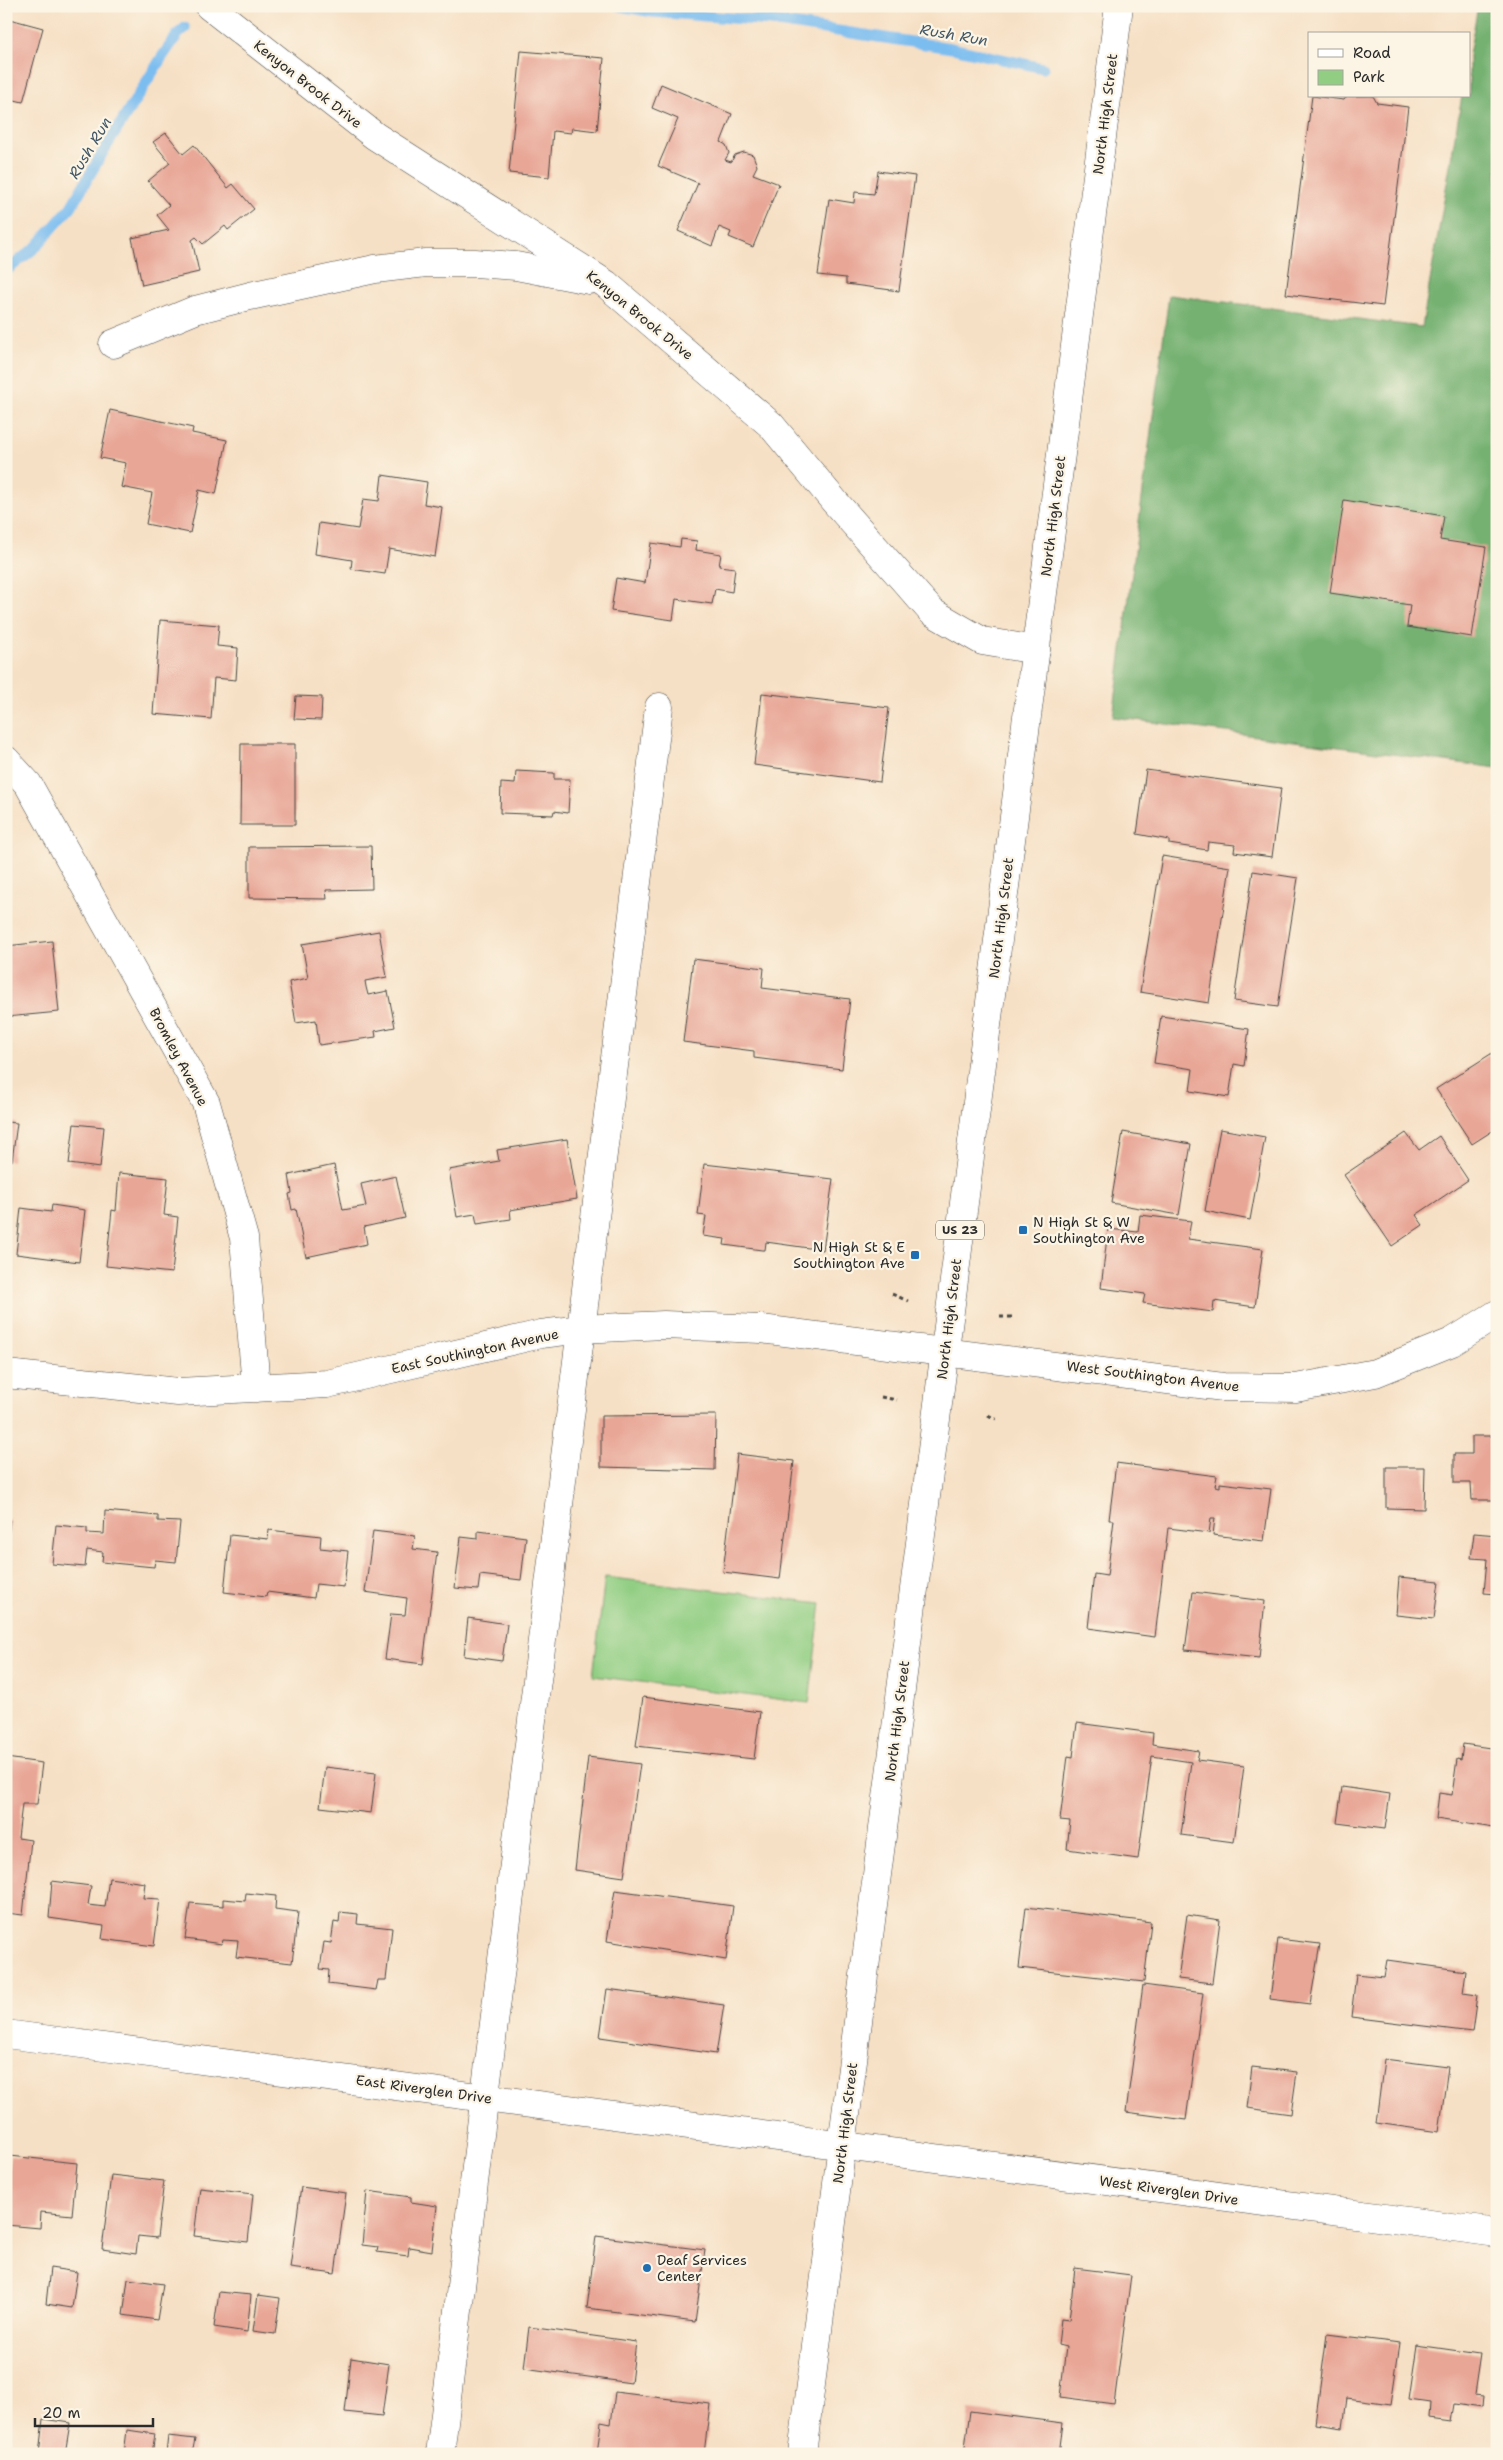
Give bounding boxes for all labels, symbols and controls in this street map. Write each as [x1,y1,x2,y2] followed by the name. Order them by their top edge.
[919,19,989,51] water label: Rush Run
[1308,32,1470,98] legend
[250,36,366,132] street label: Kenyon Brook Drive
[1353,43,1391,63] text: Road
[1089,53,1121,175] street label: North High Street
[1353,67,1385,87] text: Park
[64,113,116,183] water label: Rush Run
[583,266,697,364] street label: Kenyon Brook Drive
[1037,455,1069,577] street label: North High Street
[985,857,1017,979] street label: North High Street
[146,1005,212,1109] street label: Bromley Avenue
[1033,1213,1145,1247] place label: N High St & W Southington Ave
[936,1220,984,1240] road number: US 23
[1017,1224,1029,1236] marker: N High St & W Southington Ave
[793,1238,905,1272] place label: N High St & E Southington Ave
[909,1249,921,1261] marker: N High St & E Southington Ave
[933,1258,965,1380] street label: North High Street
[390,1324,560,1378] street label: East Southington Avenue
[1065,1356,1241,1396] street label: West Southington Avenue
[881,1660,913,1782] street label: North High Street
[829,2062,861,2184] street label: North High Street
[355,2071,493,2107] street label: East Riverglen Drive
[1098,2171,1240,2209] street label: West Riverglen Drive
[657,2251,747,2285] place label: Deaf Services Center
[641,2262,653,2274] marker: Deaf Services Center
[35,2395,152,2427] scale bar
[42,2403,81,2423] text: 20 m

